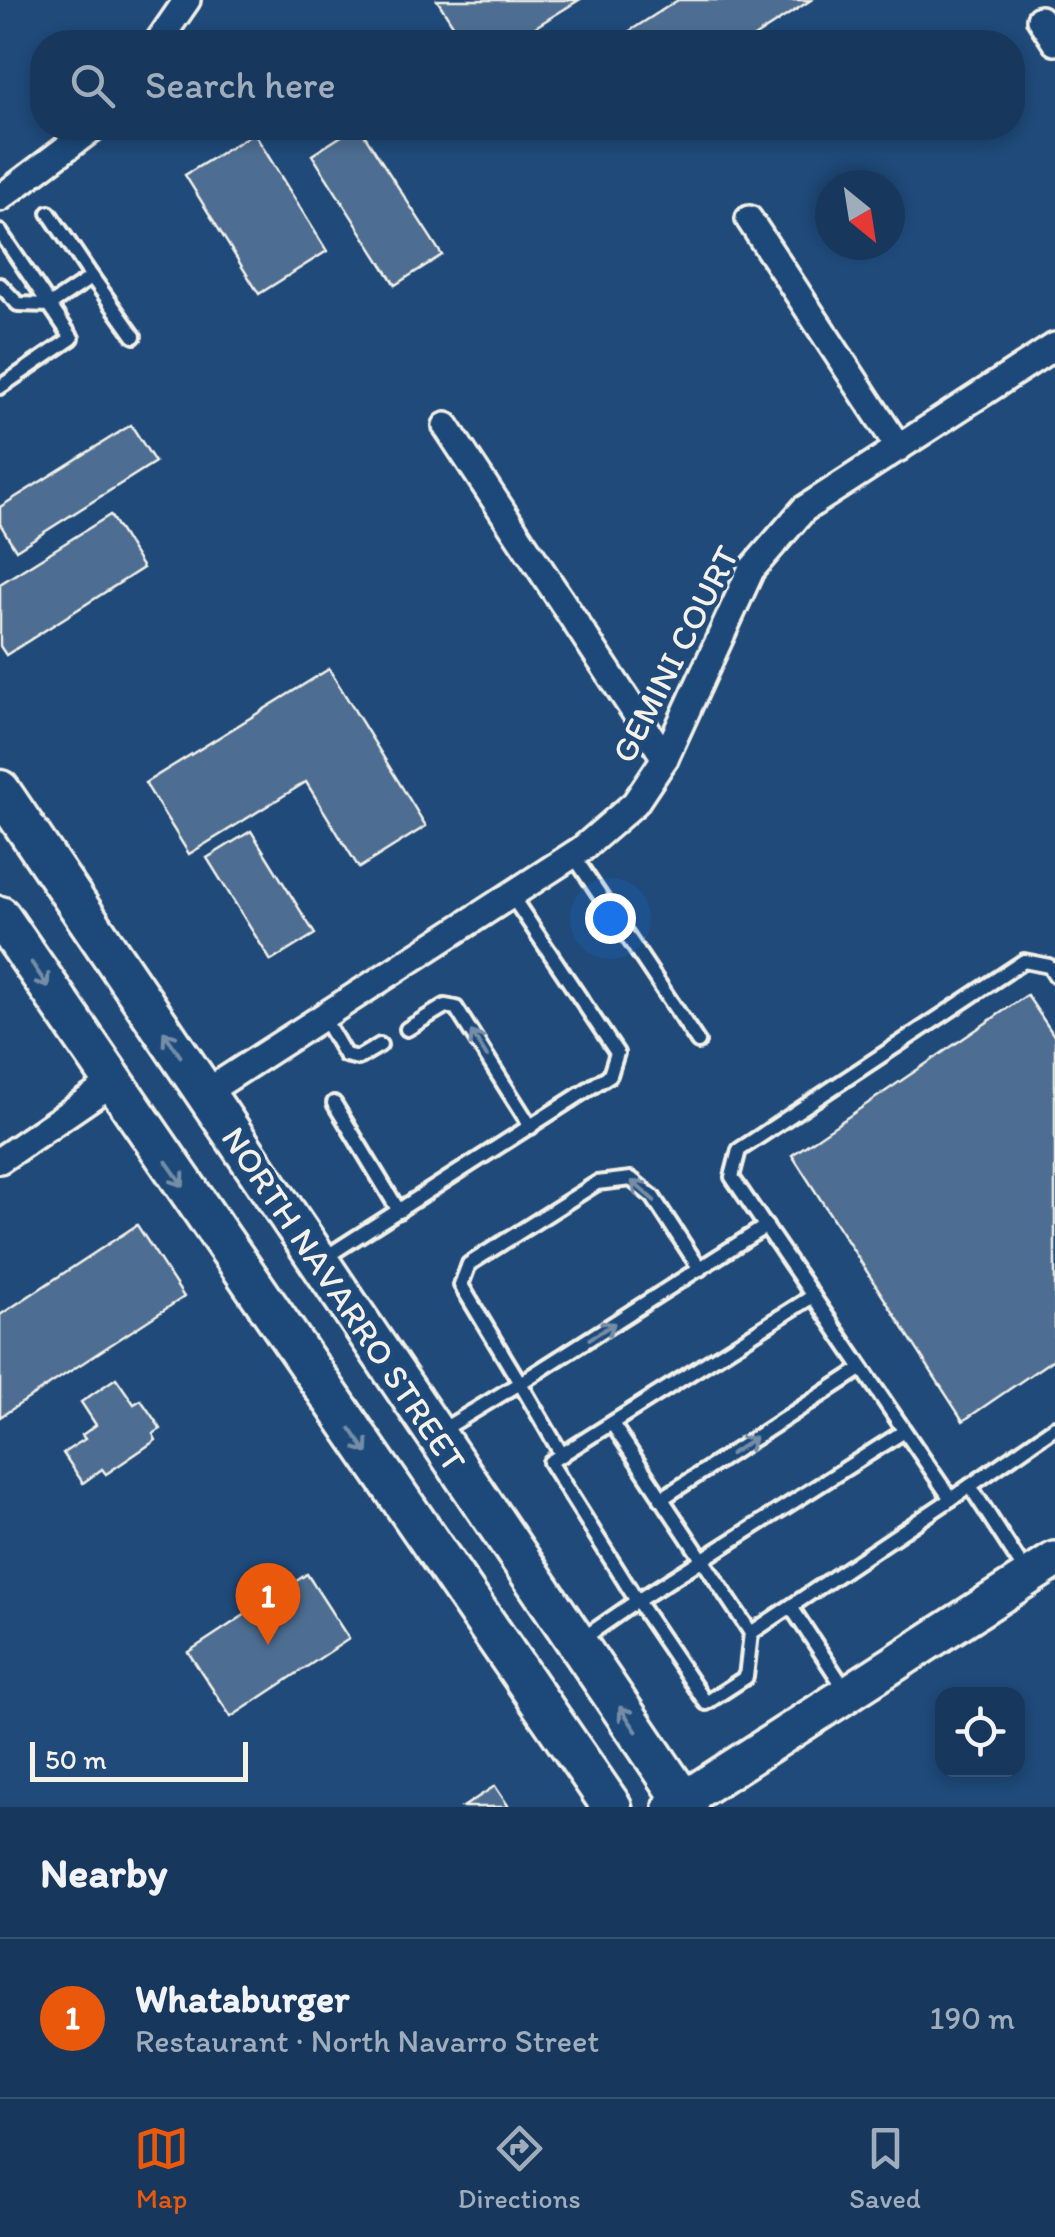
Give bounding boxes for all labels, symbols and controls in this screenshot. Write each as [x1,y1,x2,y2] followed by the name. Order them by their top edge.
[30,30,1025,140] search box
[65,58,120,113] icon: search
[145,62,336,108] text: Search here
[815,170,905,260] north arrow
[602,538,748,769] street label: GEMINI COURT
[585,893,636,944] your location
[30,961,51,989] one-way arrow
[469,1030,490,1059] one-way arrow
[161,1031,182,1059] one-way arrow
[213,1118,475,1480] street label: NORTH NAVARRO STREET
[164,1159,185,1187] one-way arrow
[631,1180,656,1203] one-way arrow
[587,1321,616,1342] one-way arrow
[349,1427,370,1455] one-way arrow
[728,1436,756,1457] one-way arrow
[236,1562,300,1645] pin: 1
[935,1687,1025,1777] map controls
[935,1687,1025,1777] button: locate
[618,1706,639,1734] one-way arrow
[30,1737,248,1782] scale bar
[45,1742,107,1776] text: 50 m
[40,1847,167,1898] text: Nearby
[135,1976,349,2022] text: Whataburger
[65,1999,80,2037] text: 1
[930,1999,1015,2037] text: 190 m
[135,2022,599,2060] text: Restaurant · North Navarro Street
[134,2121,189,2215] tab: Map
[458,2121,581,2215] tab: Directions
[849,2121,921,2215] tab: Saved

